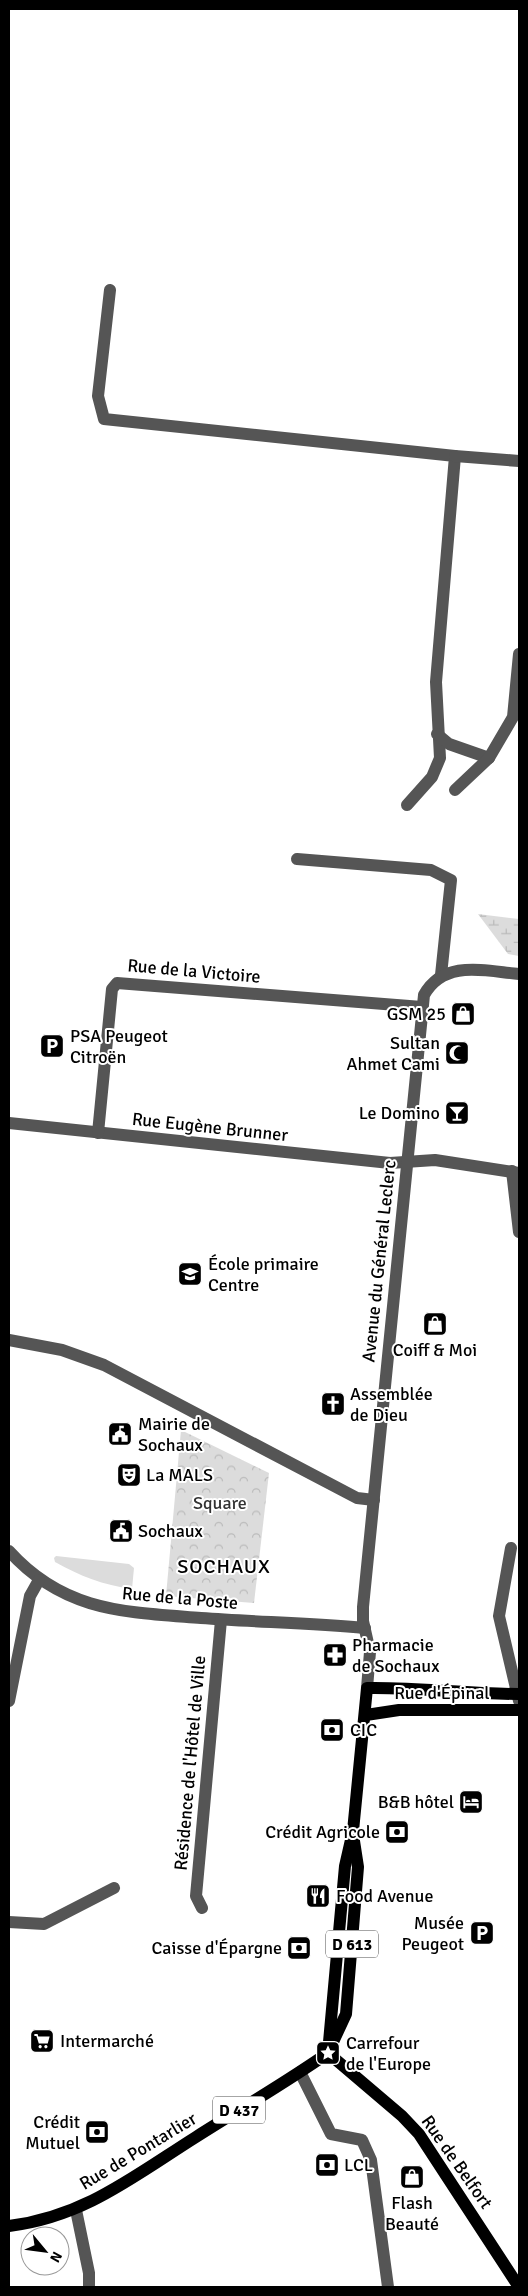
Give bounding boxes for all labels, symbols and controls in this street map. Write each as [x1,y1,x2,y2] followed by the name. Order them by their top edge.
[127,954,261,988] street label: Rue de la Victoire
[450,1001,476,1027] shop icon: GSM 25
[387,1003,446,1025] place label: GSM 25
[70,1025,168,1068] place label: PSA Peugeot Citroën
[346,1032,440,1075] place label: Sultan Ahmet Cami
[39,1033,65,1059] parking icon: PSA Peugeot Citroën
[444,1040,470,1066] mosque icon: Sultan Ahmet Cami
[444,1100,470,1126] bar icon: Le Domino
[359,1102,440,1124] place label: Le Domino
[131,1108,289,1146] street label: Rue Eugène Brunner
[357,1159,401,1363] street label: Avenue du Général Leclerc
[208,1253,319,1296] place label: École primaire Centre
[177,1261,203,1287] school or university icon: École primaire Centre
[422,1311,448,1337] shop icon: Coiff & Moi
[393,1339,477,1361] place label: Coiff & Moi
[350,1383,433,1426] place label: Assemblée de Dieu
[320,1391,346,1417] church icon: Assemblée de Dieu
[138,1413,210,1456] place label: Mairie de Sochaux
[107,1421,133,1447] public building icon: Mairie de Sochaux
[116,1462,142,1488] theatre icon: La MALS
[146,1464,213,1486] place label: La MALS
[193,1492,247,1514] park label: Square
[108,1518,134,1544] public building icon: Sochaux
[138,1520,204,1542] place label: Sochaux
[177,1554,271,1579] district label: SOCHAUX
[121,1582,239,1614] street label: Rue de la Poste
[352,1634,440,1677] place label: Pharmacie de Sochaux
[322,1642,348,1668] pharmacy icon: Pharmacie de Sochaux
[170,1655,210,1871] street label: Résidence de l'Hôtel de Ville
[394,1682,490,1704] street label: Rue d'Épinal
[319,1717,345,1743] bank icon: CIC
[350,1719,377,1741] place label: CIC
[458,1789,484,1815] hotel icon: B&B hôtel
[378,1791,454,1813] place label: B&B hôtel
[384,1819,410,1845] bank icon: Crédit Agricole
[265,1821,380,1843] place label: Crédit Agricole
[305,1883,331,1909] restaurant icon: Food Avenue
[336,1885,433,1907] place label: Food Avenue
[401,1912,464,1955] place label: Musée Peugeot
[469,1920,495,1946] parking icon: Musée Peugeot
[326,1930,378,1958] road number: D 613
[286,1935,312,1961] bank icon: Caisse d'Épargne
[152,1937,282,1959] place label: Caisse d'Épargne
[29,2028,55,2054] supermarket icon: Intermarché
[60,2030,154,2052] place label: Intermarché
[346,2032,431,2075] place label: Carrefour de l'Europe
[315,2040,341,2066] place icon: Carrefour de l'Europe
[213,2096,265,2124] road number: D 437
[76,2107,201,2195] street label: Rue de Pontarlier
[25,2111,80,2154] place label: Crédit Mutuel
[417,2111,497,2213] street label: Rue de Belfort
[84,2119,110,2145] bank icon: Crédit Mutuel
[314,2152,340,2178] bank icon: LCL
[344,2154,373,2176] place label: LCL
[399,2164,425,2190] shop icon: Flash Beauté
[385,2192,439,2235] place label: Flash Beauté
[20,2226,70,2276] north arrow
[46,2249,66,2265] text: N

